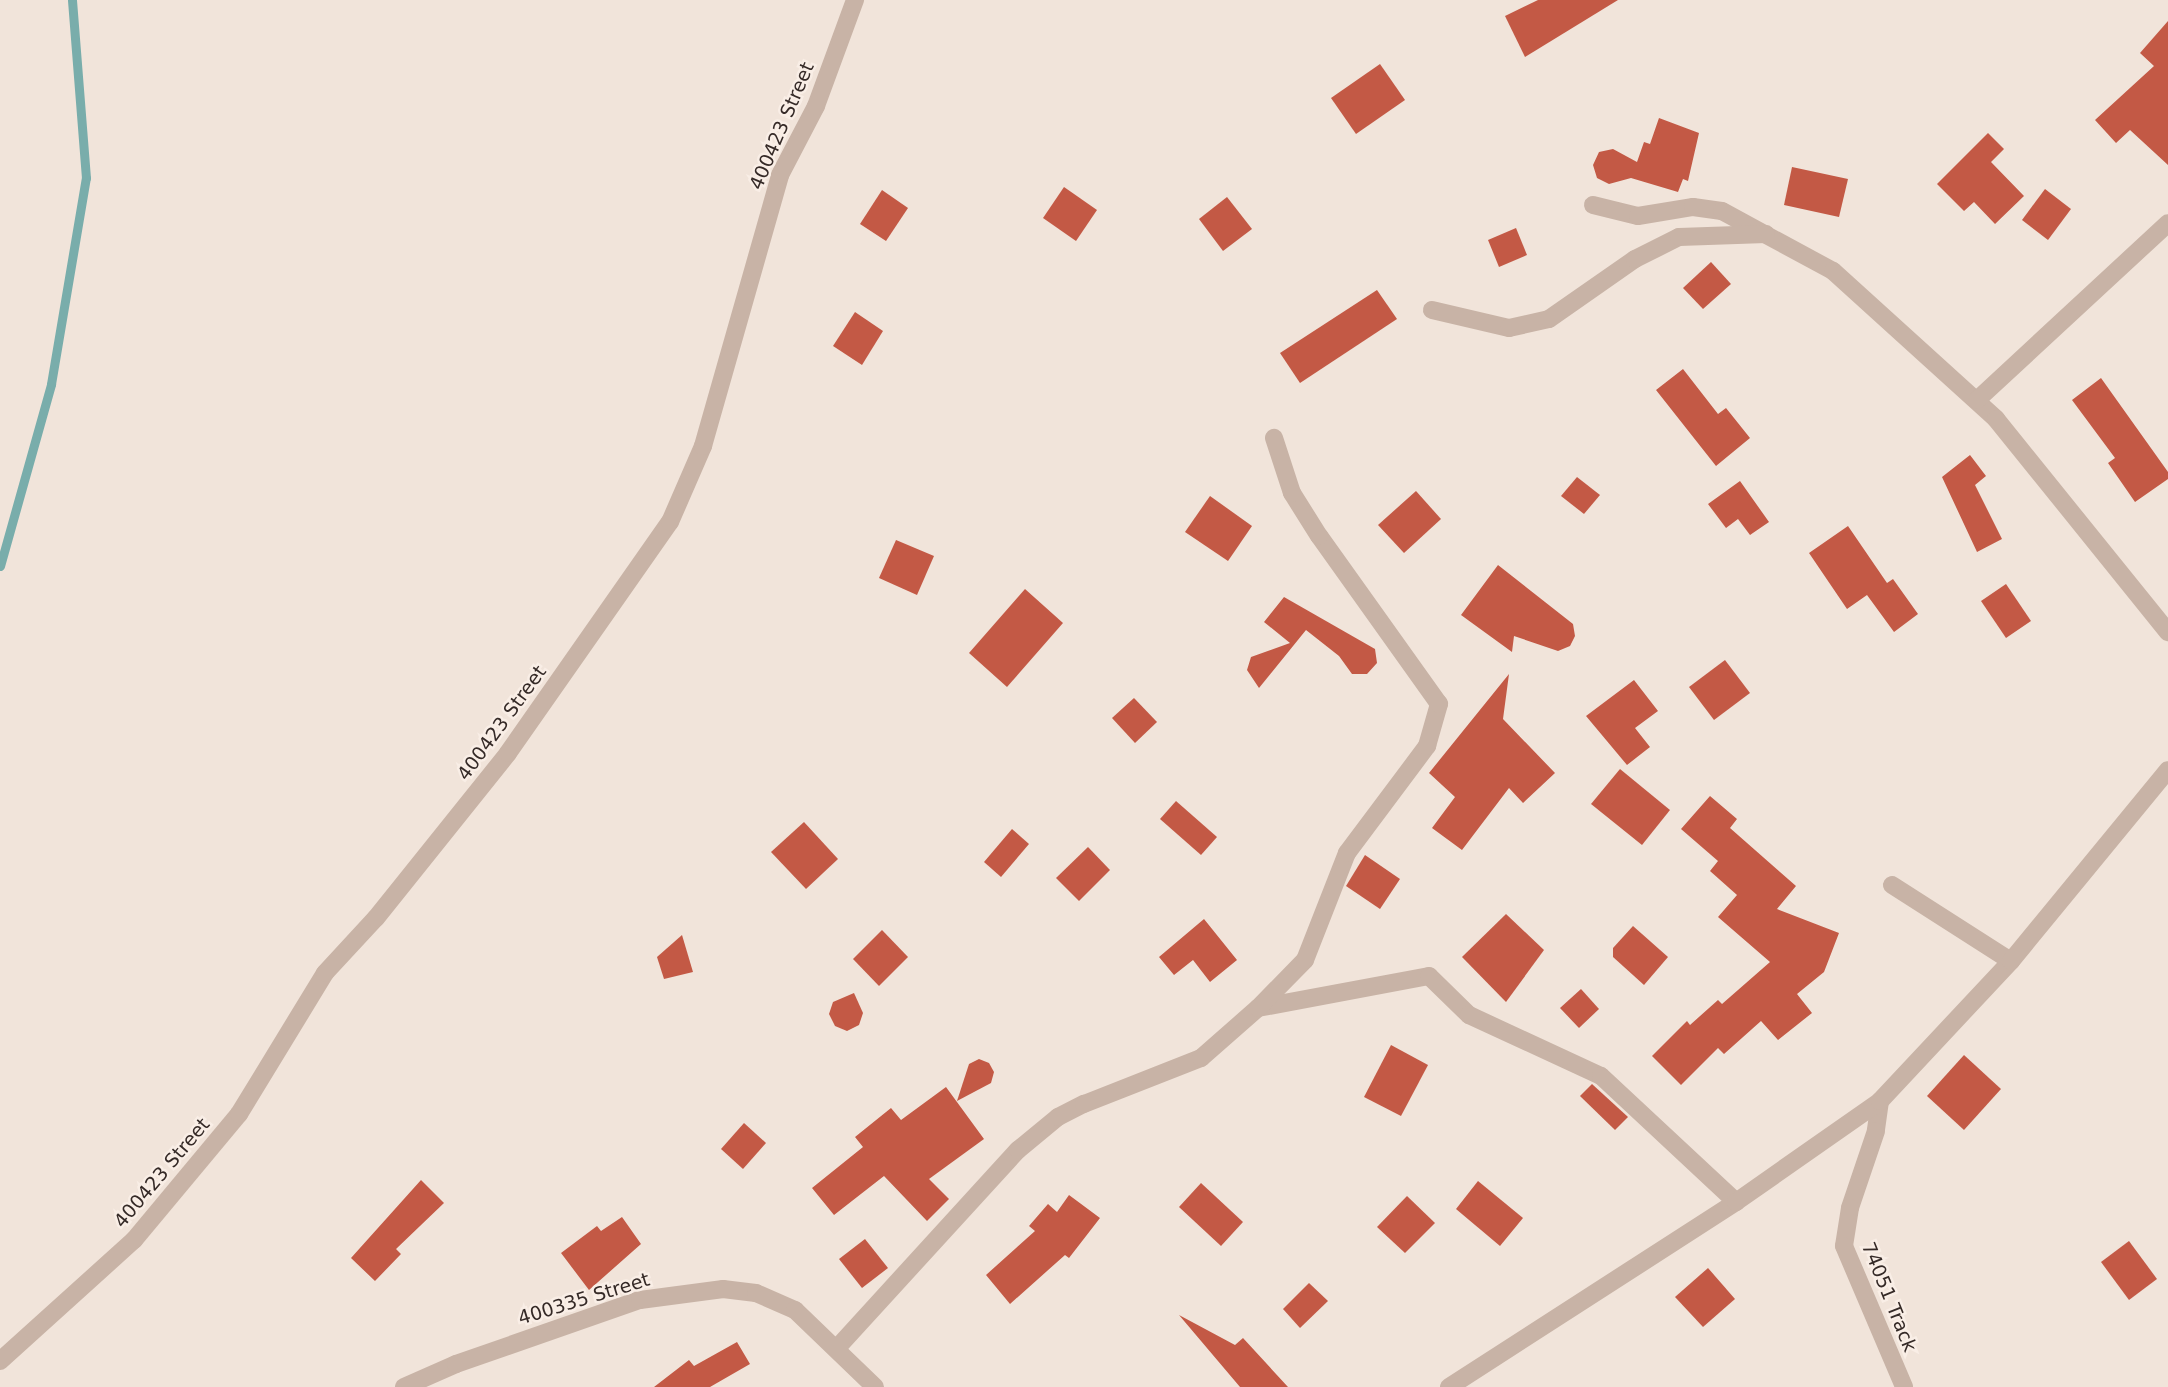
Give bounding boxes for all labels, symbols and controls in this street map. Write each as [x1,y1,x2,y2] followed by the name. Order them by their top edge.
[745,59,819,193] street label: 400423 Street
[453,661,551,785] street label: 400423 Street
[109,1113,215,1233] street label: 400423 Street
[1857,1239,1921,1355] street label: 74051 Track
[515,1268,653,1330] street label: 400335 Street

